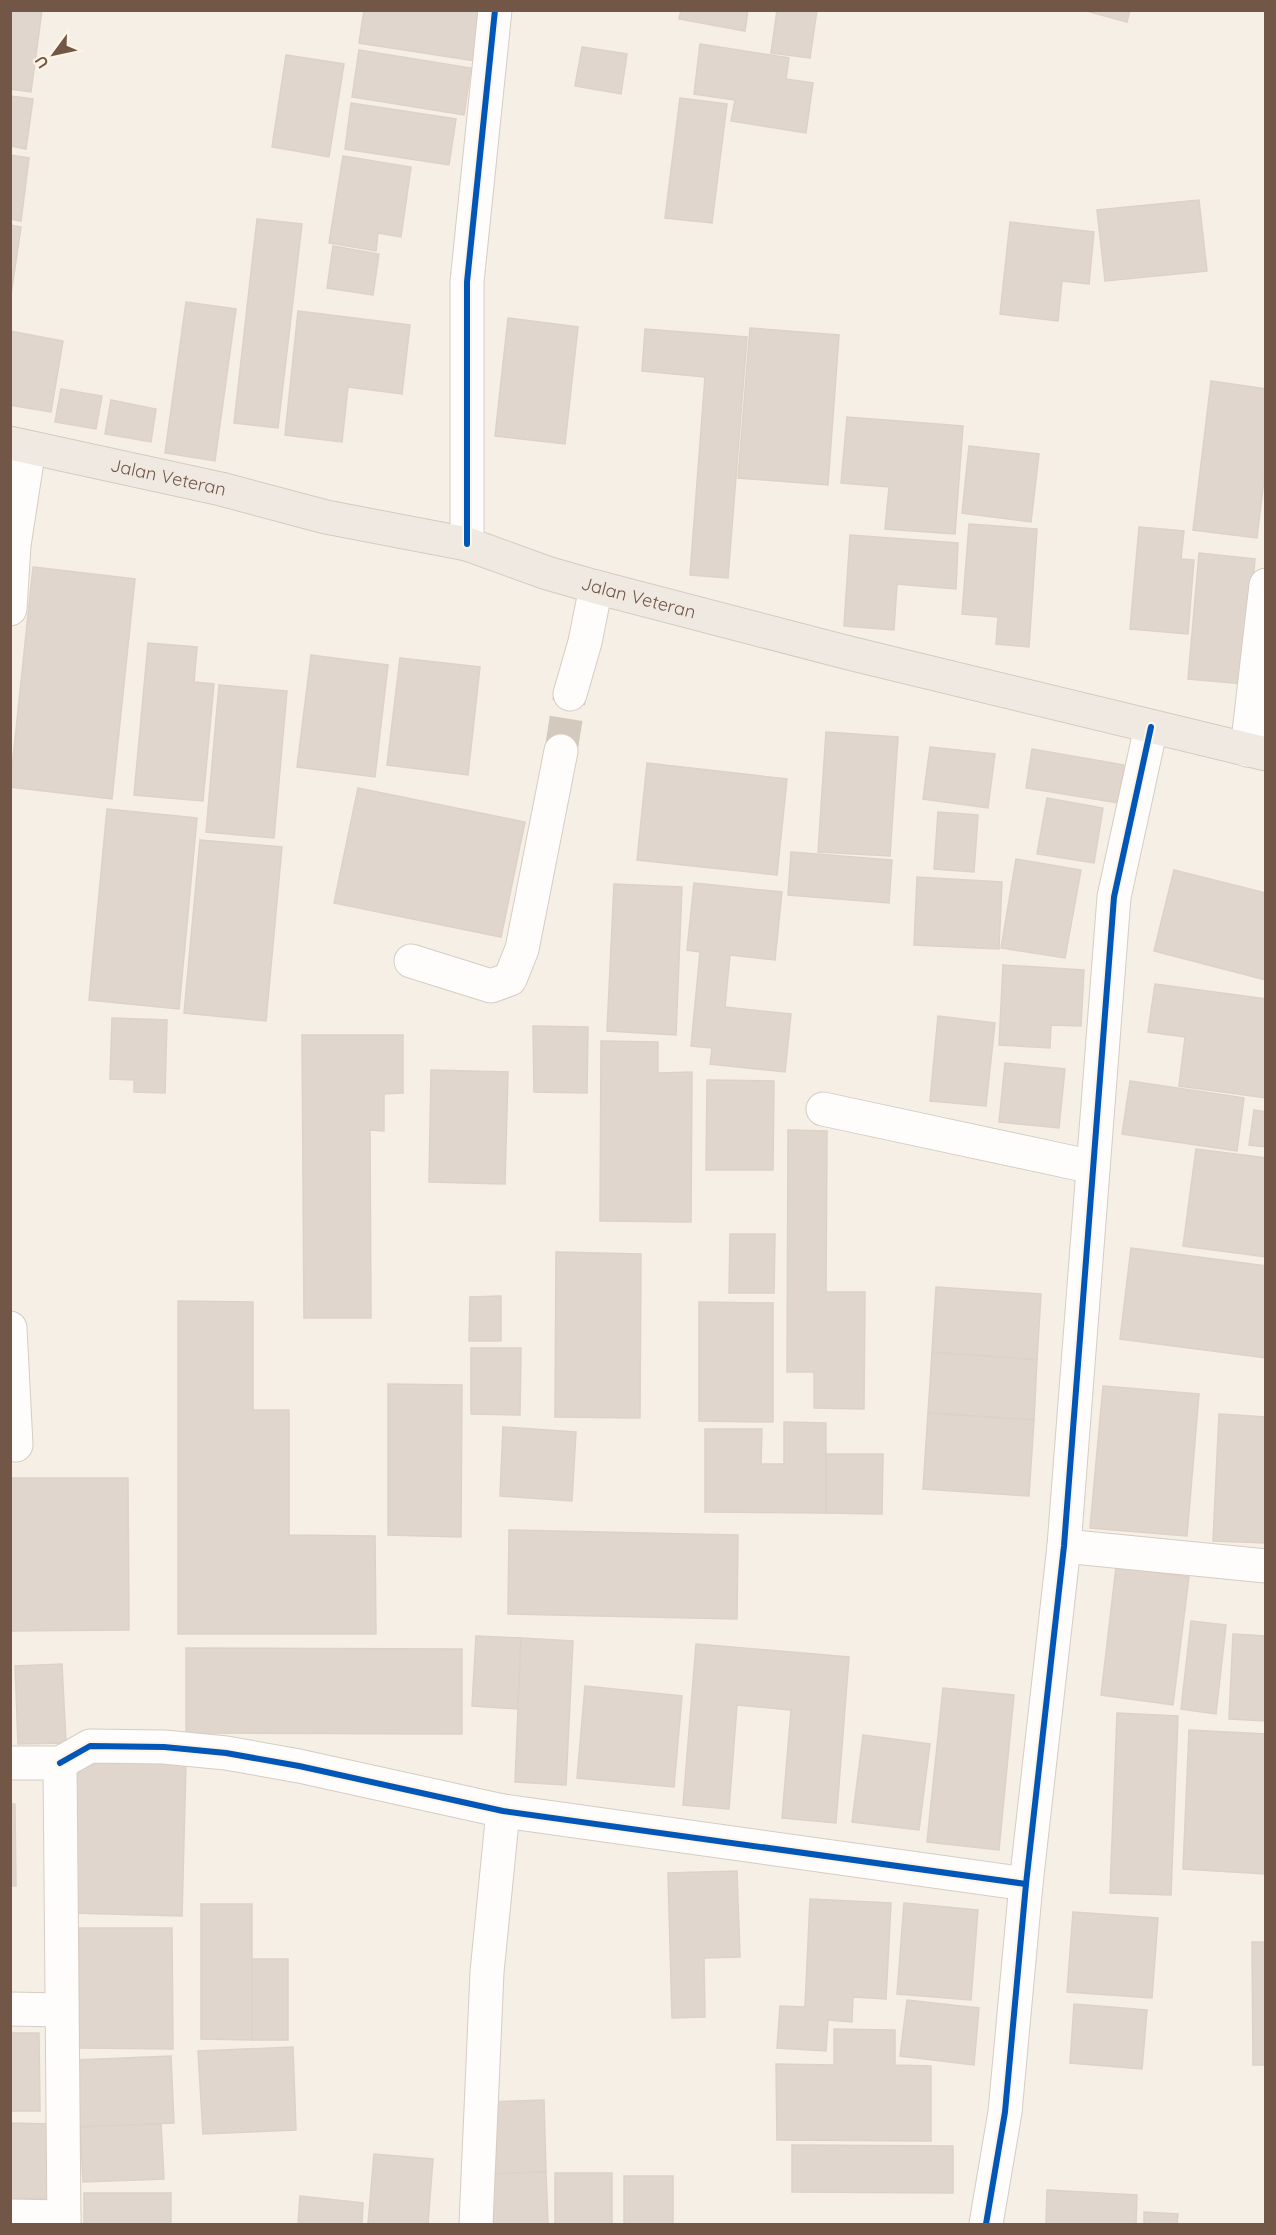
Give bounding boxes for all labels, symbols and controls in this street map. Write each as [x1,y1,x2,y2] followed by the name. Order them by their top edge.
[24,24,84,84] north arrow
[30,52,53,72] text: U
[108,453,228,501] street label: Jalan Veteran
[579,571,698,624] street label: Jalan Veteran

